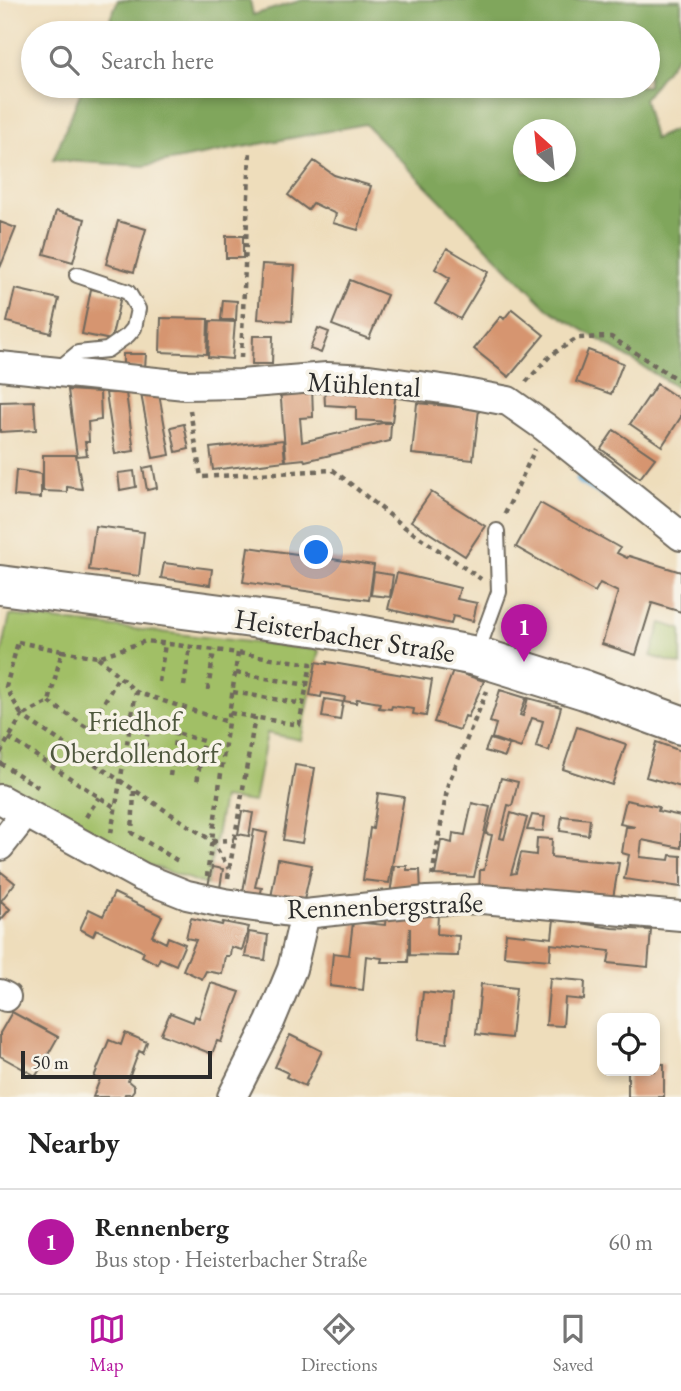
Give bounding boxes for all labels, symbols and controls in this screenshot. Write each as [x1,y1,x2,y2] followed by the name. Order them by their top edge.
[21,21,660,98] search box
[45,41,83,79] icon: search
[101,43,214,77] text: Search here
[513,119,576,182] north arrow
[306,363,422,405] street label: Mühlental
[299,535,333,569] your location
[232,600,458,670] street label: Heisterbacher Straße
[501,604,547,662] pin: 1
[49,703,222,771] park label: Friedhof Oberdollendorf
[286,884,484,926] street label: Rennenbergstraße
[597,1013,660,1076] map controls
[597,1013,660,1076] button: locate
[21,1048,212,1080] scale bar
[32,1050,69,1075] text: 50 m
[28,1123,120,1162] text: Nearby
[95,1210,229,1244] text: Rennenberg
[45,1227,57,1257] text: 1
[608,1227,653,1257] text: 60 m
[95,1244,367,1274] text: Bus stop · Heisterbacher Straße
[88,1310,126,1377] tab: Map
[301,1310,377,1377] tab: Directions
[553,1310,593,1377] tab: Saved

